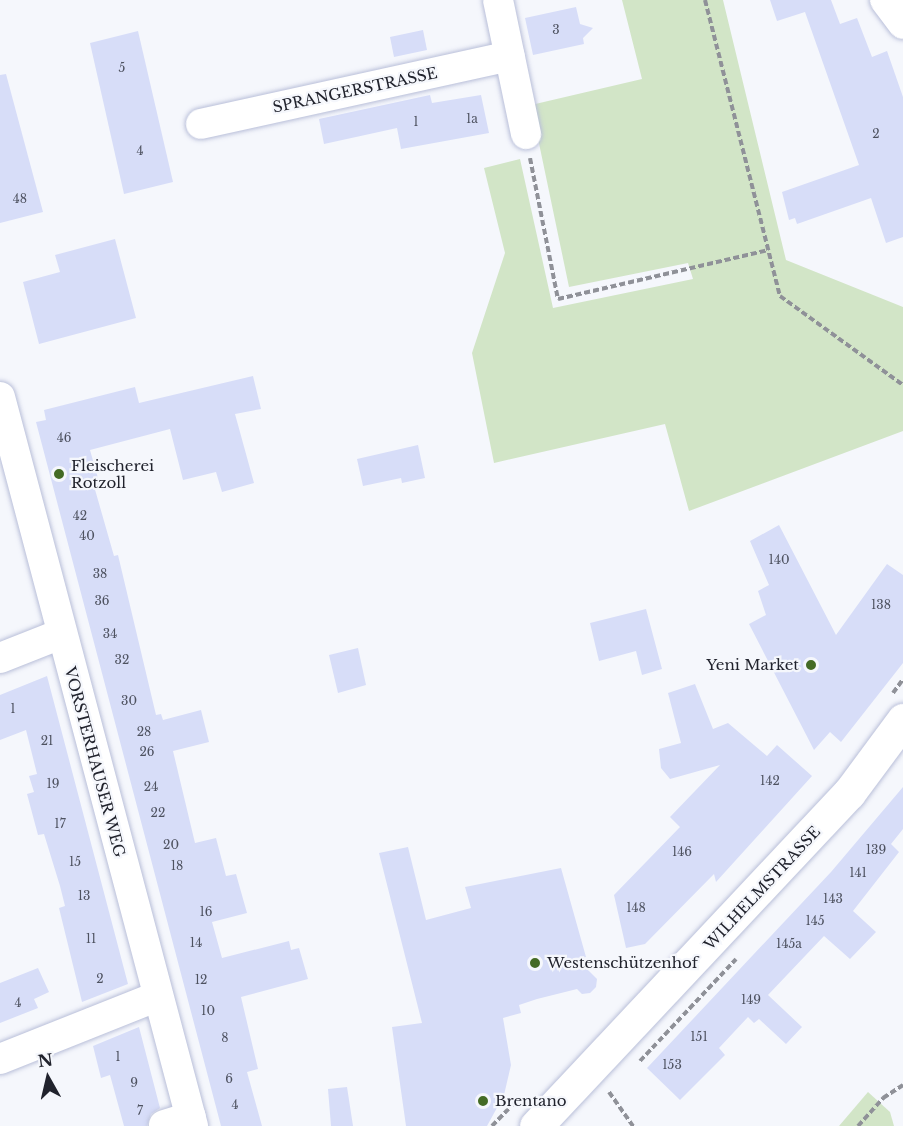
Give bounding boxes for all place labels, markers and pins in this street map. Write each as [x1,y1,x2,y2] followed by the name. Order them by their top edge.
[71,456,154,491] place label: Fleischerei Rotzoll
[52,467,66,481] marker: Fleischerei Rotzoll
[706,656,799,674] place label: Yeni Market
[804,658,818,672] marker: Yeni Market
[547,954,698,972] place label: Westenschützenhof
[528,956,542,970] marker: Westenschützenhof
[495,1092,567,1110] place label: Brentano
[476,1094,490,1108] marker: Brentano

